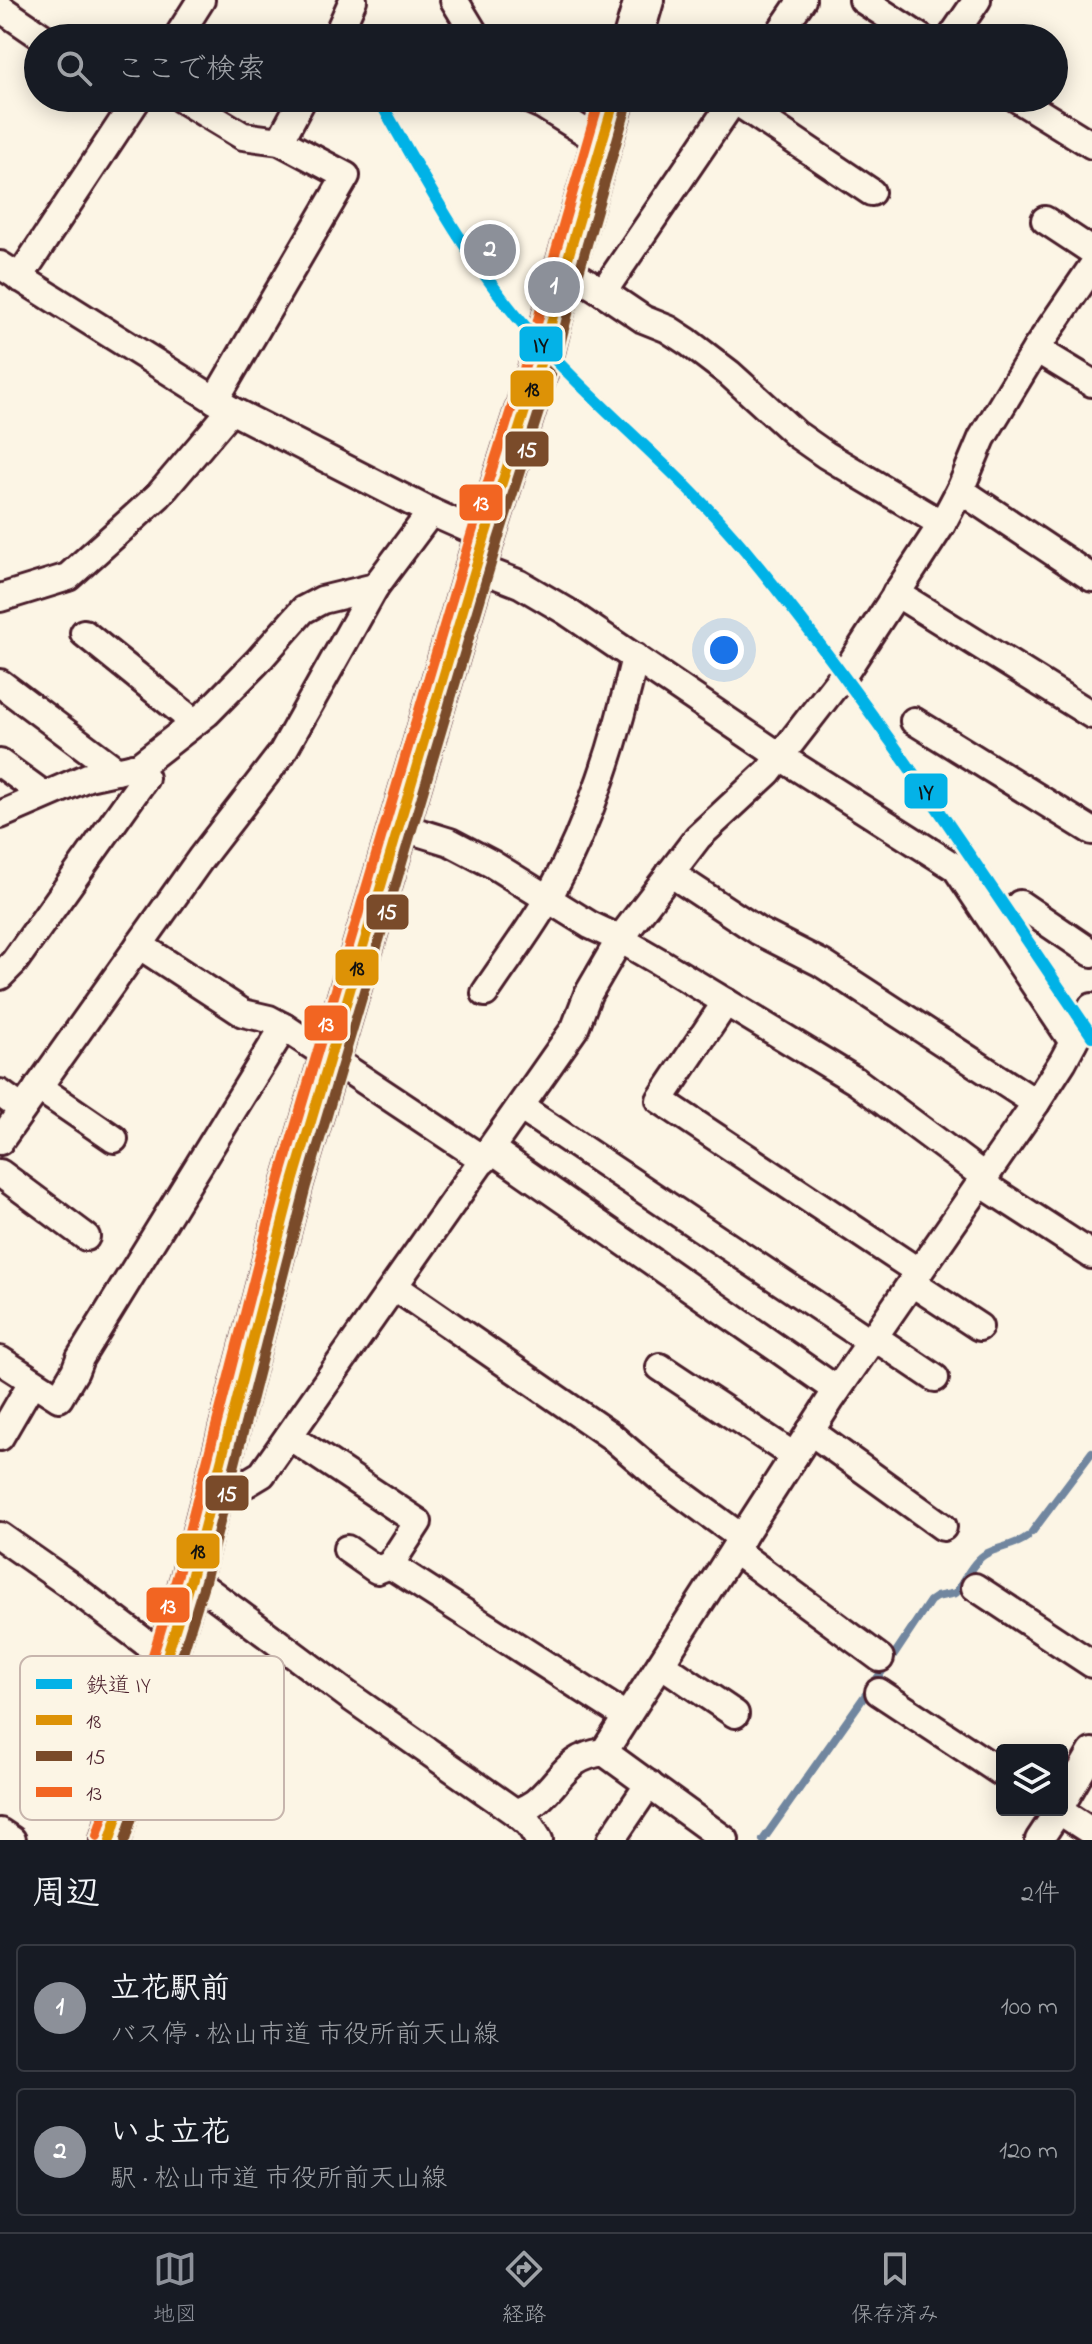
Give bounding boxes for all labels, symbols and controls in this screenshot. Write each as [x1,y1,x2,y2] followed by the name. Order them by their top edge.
[24,24,1068,112] search box
[52,46,96,90] icon: search
[116,49,266,93] text: ここで検索
[464,220,516,280] pin: 2
[528,257,580,317] pin: 1
[518,325,564,363] line badge: IY
[533,331,550,363] text: IY
[509,369,555,408] line badge: 18
[524,375,540,407] text: 18
[504,430,550,468] line badge: 15
[517,436,537,468] text: 15
[458,483,504,522] line badge: 13
[473,489,489,521] text: 13
[704,630,744,670] your location
[903,772,949,810] line badge: IY
[918,778,935,810] text: IY
[365,893,410,931] line badge: 15
[377,898,397,930] text: 15
[334,948,380,987] line badge: 18
[349,954,365,986] text: 18
[303,1004,349,1042] line badge: 13
[318,1010,334,1042] text: 13
[204,1474,250,1512] line badge: 15
[217,1480,237,1512] text: 15
[175,1532,221,1570] line badge: 18
[190,1537,206,1569] text: 18
[145,1586,191,1624] line badge: 13
[160,1592,176,1624] text: 13
[20,1656,284,1820] legend
[86,1671,151,1703] text: 鉄道 IY
[86,1707,101,1739] text: 18
[86,1743,106,1775] text: 15
[996,1744,1068,1816] map controls
[996,1744,1068,1816] button: layers
[86,1779,102,1811] text: 13
[32,1870,100,1920] text: 周辺
[1021,1876,1060,1914] text: 2件
[110,1968,230,2012] text: 立花駅前
[56,1989,64,2027] text: 1
[1001,1989,1058,2027] text: 100 m
[110,2017,499,2055] text: バス停 · 松山市道 市役所前天山線
[110,2112,230,2156] text: いよ立花
[54,2133,66,2171] text: 2
[999,2133,1058,2171] text: 120 m
[110,2161,447,2199] text: 駅 · 松山市道 市役所前天山線
[153,2247,197,2332] tab: 地図
[502,2247,546,2332] tab: 経路
[851,2247,939,2332] tab: 保存済み

